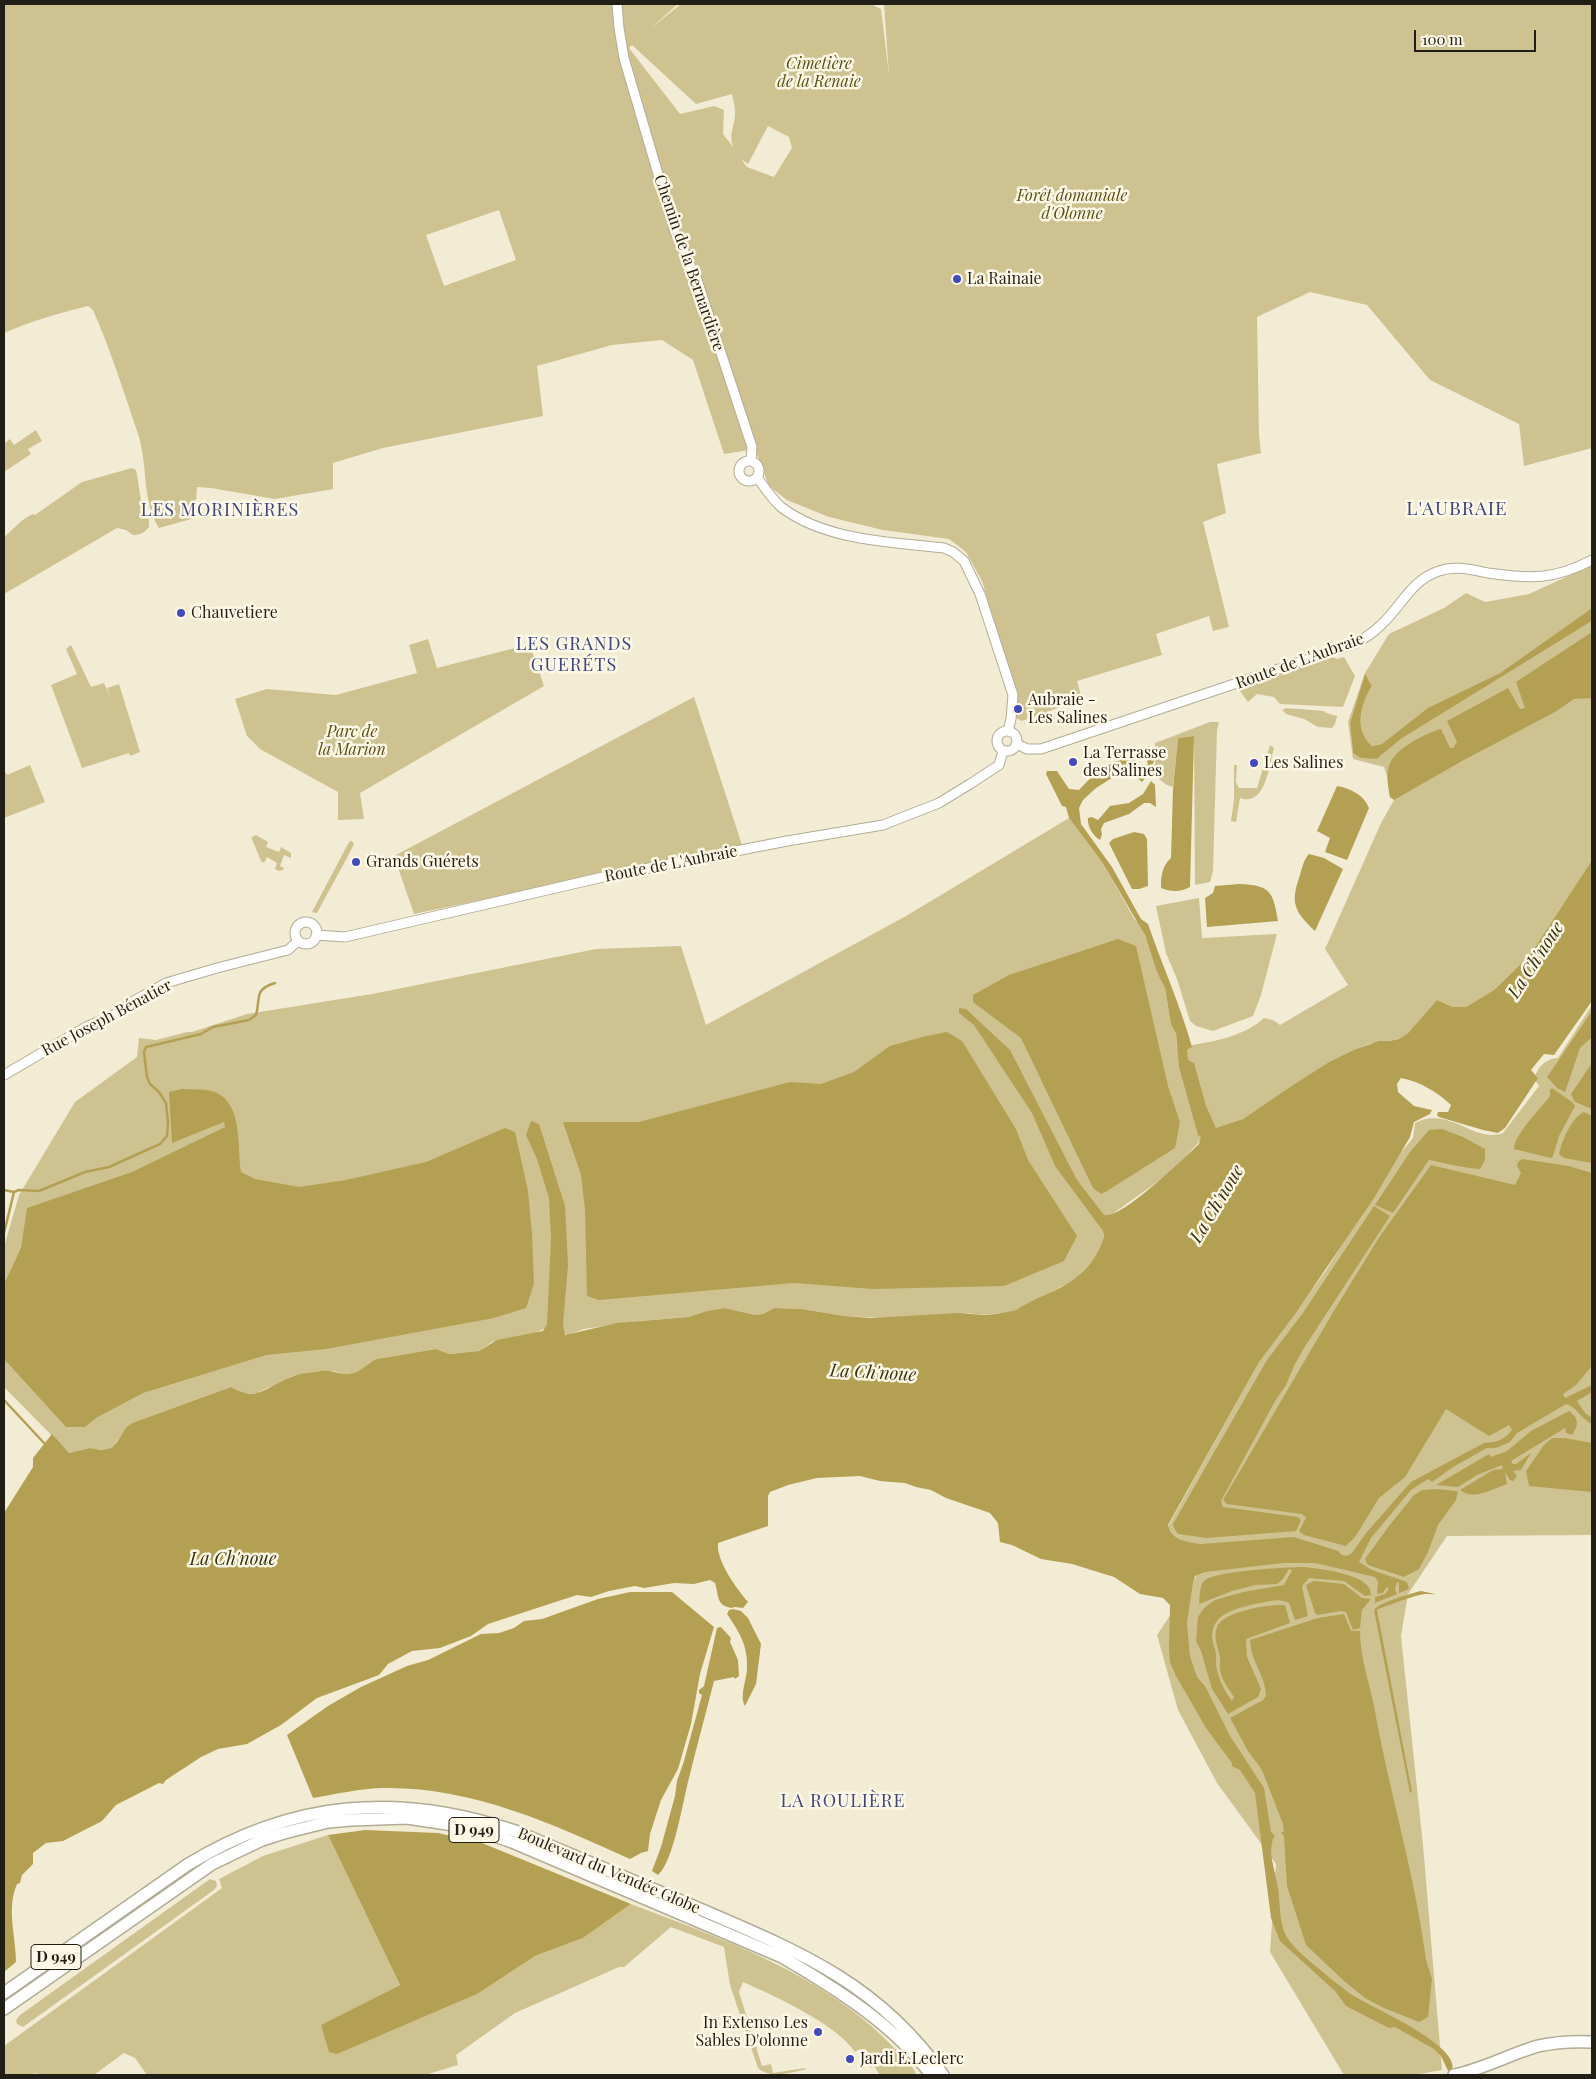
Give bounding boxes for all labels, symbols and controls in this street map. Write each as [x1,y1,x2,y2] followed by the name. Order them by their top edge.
[1416,20,1538,52] scale bar
[1422,29,1463,49] text: 100 m
[777,54,861,92] park label: Cimetière de la Renaie
[650,172,728,354] street label: Chemin de la Bernardière
[1017,186,1127,224] park label: Forêt domaniale d'Olonne
[967,269,1042,289] place label: La Rainaie
[951,273,963,285] marker: La Rainaie
[1405,498,1509,520] district label: L'AUBRAIE
[139,499,301,521] district label: LES MORINIÈRES
[191,603,278,623] place label: Chauvetiere
[175,607,187,619] marker: Chauvetiere
[1233,629,1367,693] street label: Route de L'Aubraie
[515,633,633,676] district label: LES GRANDS GUERÉTS
[1028,690,1107,728] place label: Aubraie - Les Salines
[1012,703,1024,715] marker: Aubraie - Les Salines
[318,722,386,760] park label: Parc de la Marion
[1083,743,1166,781] place label: La Terrasse des Salines
[1264,753,1343,773] place label: Les Salines
[1067,756,1079,768] marker: La Terrasse des Salines
[1248,757,1260,769] marker: Les Salines
[603,842,739,886] street label: Route de L'Aubraie
[366,852,479,872] place label: Grands Guérets
[350,856,362,868] marker: Grands Guérets
[1503,918,1569,1002] water label: La Ch'noue
[39,976,175,1060] street label: Rue Joseph Bénatier
[1185,1161,1249,1247] water label: La Ch'noue
[829,1360,917,1386] water label: La Ch'noue
[190,1548,276,1570] water label: La Ch'noue
[779,1790,907,1812] district label: LA ROULIÈRE
[449,1818,499,1842] road number: D 949
[515,1824,703,1918] street label: Boulevard du Vendée Globe
[31,1944,81,1970] road number: D 949
[696,2013,808,2051] place label: In Extenso Les Sables D'olonne
[812,2026,824,2038] marker: In Extenso Les Sables D'olonne
[860,2049,964,2069] place label: Jardi E.Leclerc
[844,2053,856,2065] marker: Jardi E.Leclerc

